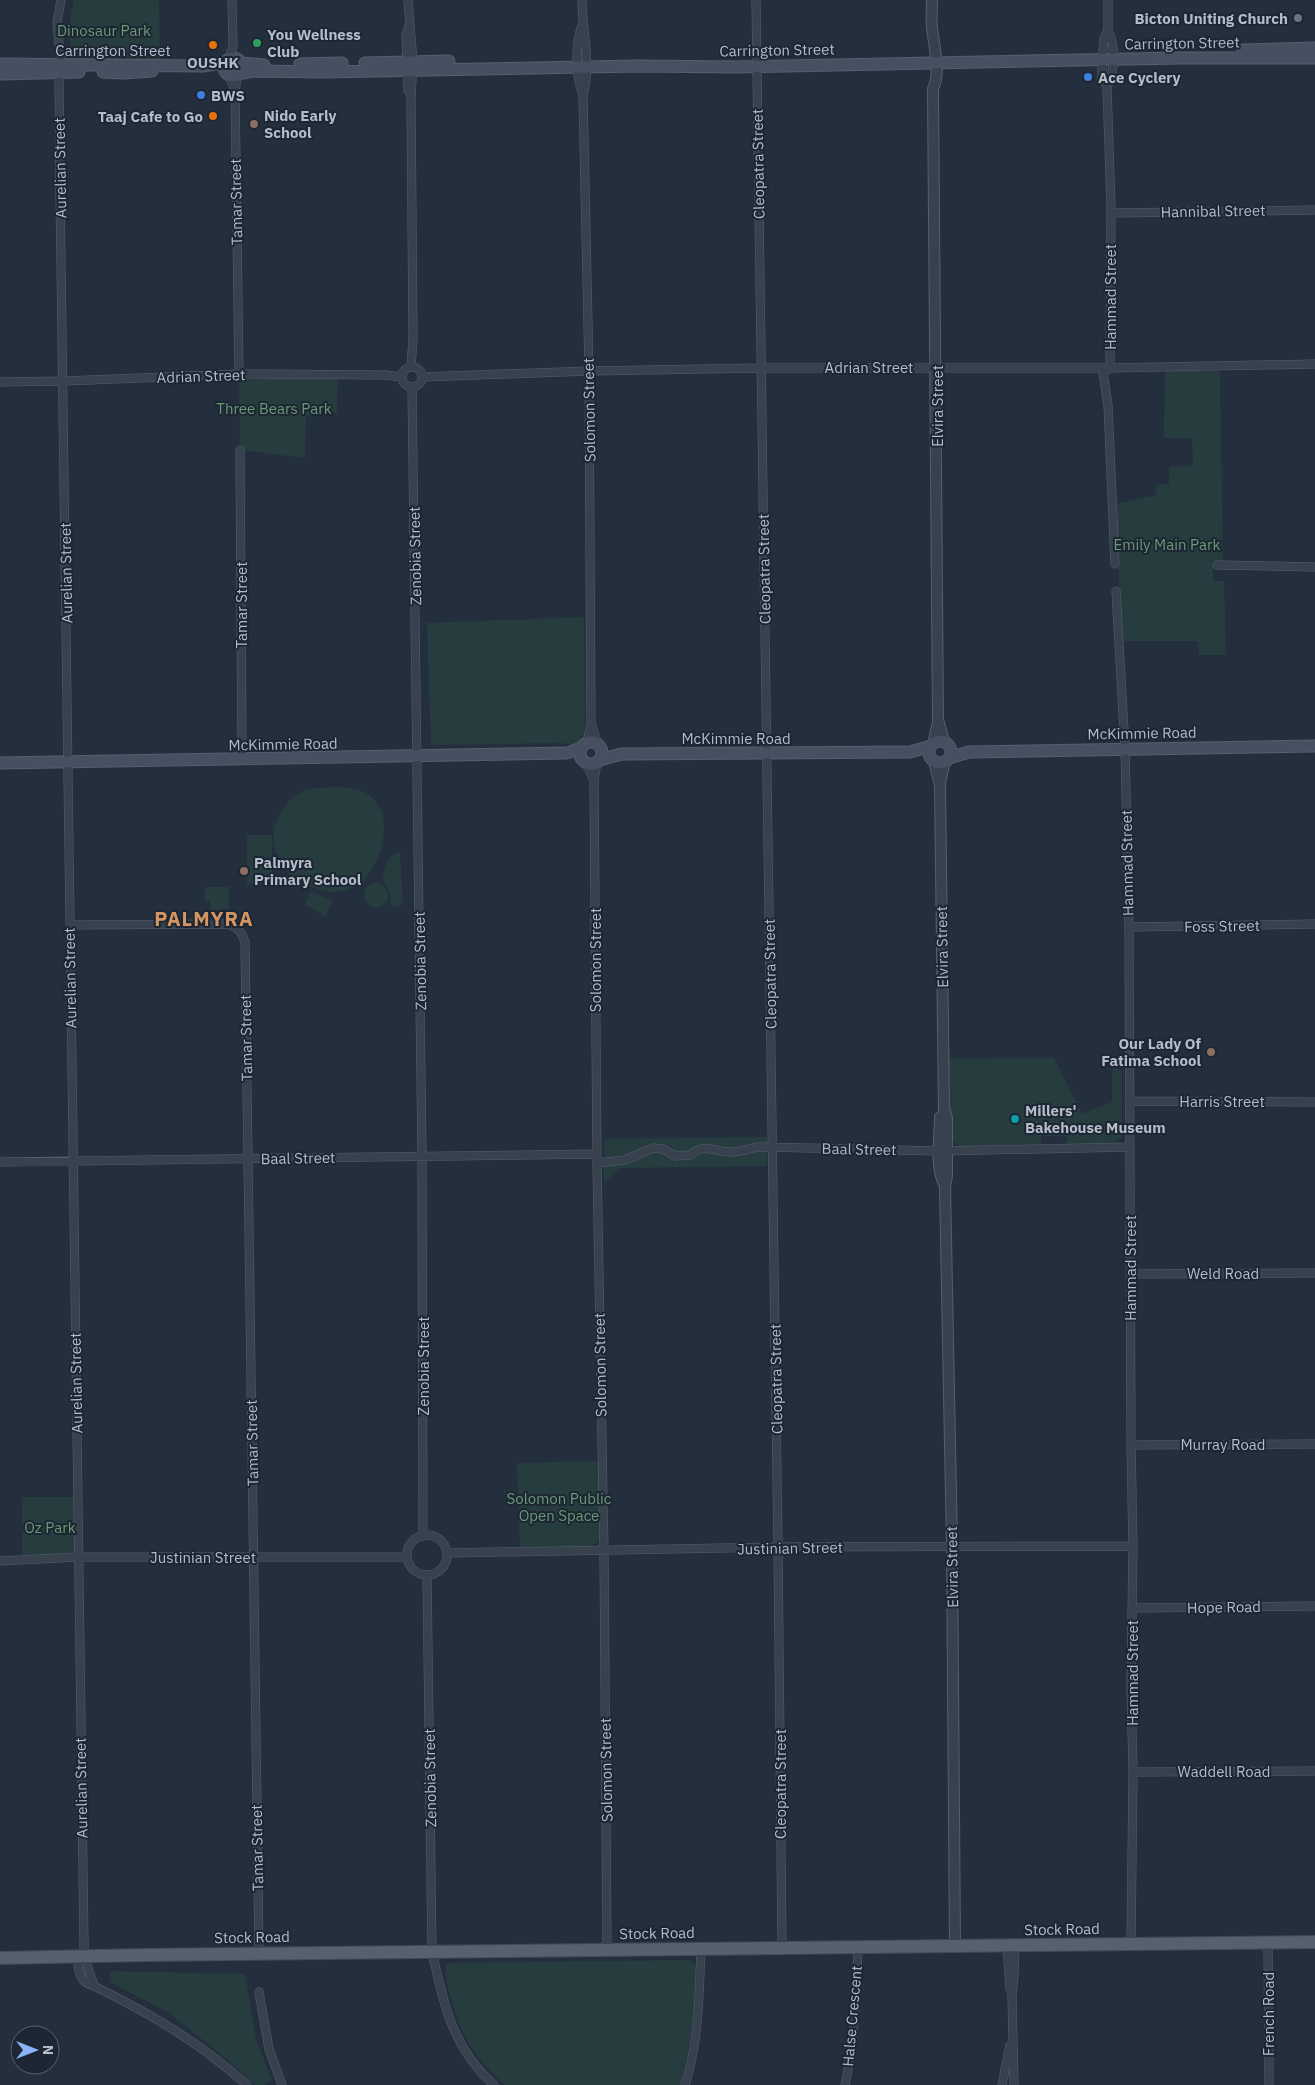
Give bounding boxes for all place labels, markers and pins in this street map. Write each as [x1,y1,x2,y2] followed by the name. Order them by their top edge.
[1135,9,1288,28] place label: Bicton Uniting Church
[1292,12,1304,24] marker: Bicton Uniting Church
[267,25,361,61] place label: You Wellness Club
[251,37,263,49] marker: You Wellness Club
[207,39,219,51] marker: OUSHK
[187,53,239,72] place label: OUSHK
[1098,68,1181,87] place label: Ace Cyclery
[1082,71,1094,83] marker: Ace Cyclery
[211,86,245,105] place label: BWS
[195,89,207,101] marker: BWS
[264,106,336,142] place label: Nido Early School
[98,107,203,126] place label: Taaj Cafe to Go
[207,110,219,122] marker: Taaj Cafe to Go
[248,118,260,130] marker: Nido Early School
[254,853,362,889] place label: Palmyra Primary School
[238,865,250,877] marker: Palmyra Primary School
[1101,1034,1202,1070] place label: Our Lady Of Fatima School
[1205,1046,1217,1058] marker: Our Lady Of Fatima School
[1025,1101,1166,1137] place label: Millers' Bakehouse Museum
[1009,1113,1021,1125] marker: Millers' Bakehouse Museum

